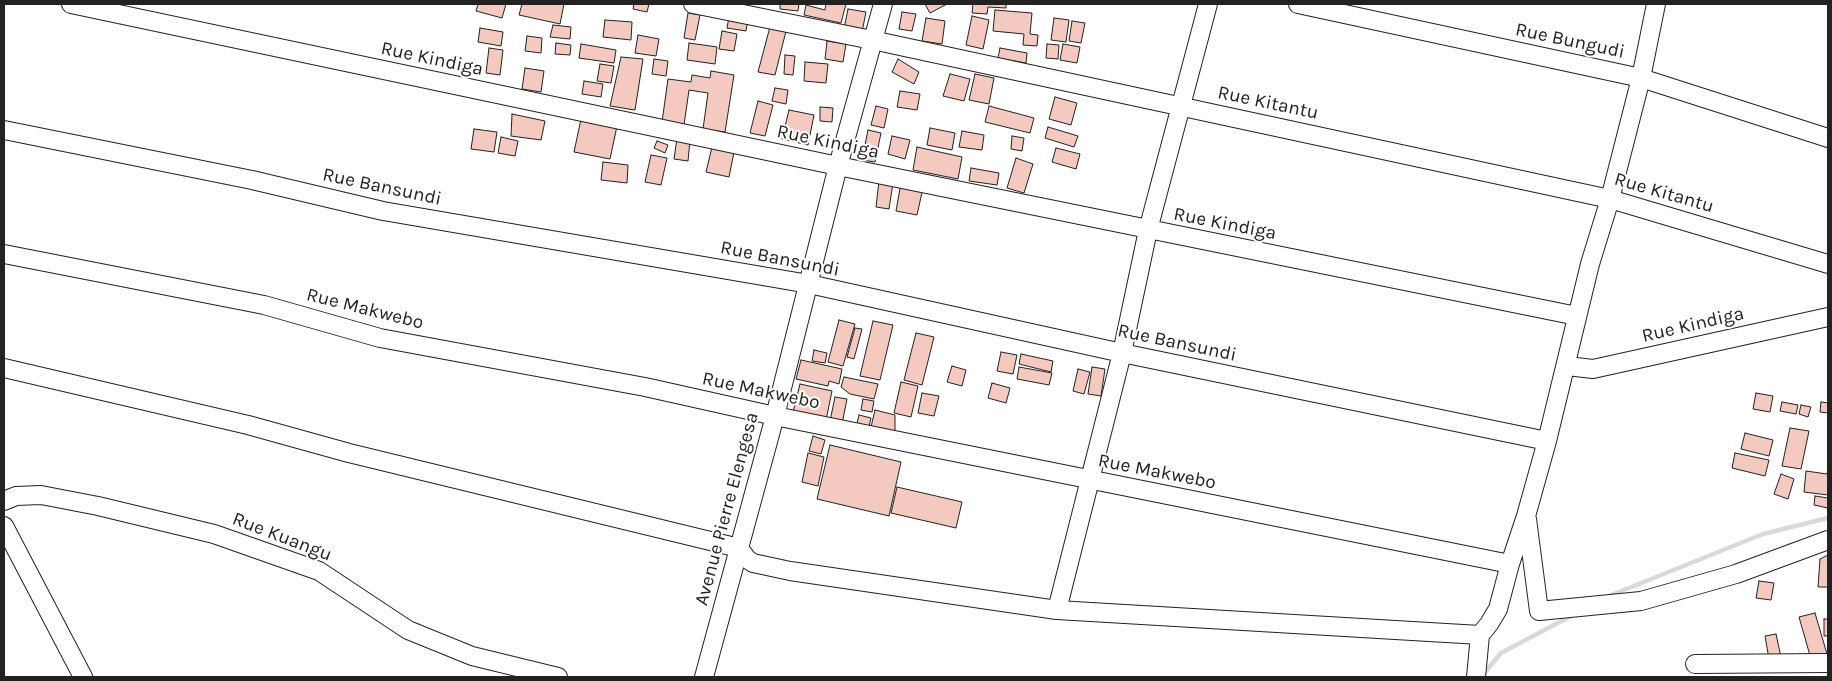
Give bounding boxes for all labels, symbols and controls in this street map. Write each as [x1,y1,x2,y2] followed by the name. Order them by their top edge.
[1513,18,1627,64] street label: Rue Bungudi
[379,37,485,81] street label: Rue Kindiga
[1216,81,1320,125] street label: Rue Kitantu
[775,120,881,164] street label: Rue Kindiga
[320,163,444,211] street label: Rue Bansundi
[1612,168,1716,218] street label: Rue Kitantu
[1172,203,1278,245] street label: Rue Kindiga
[718,236,842,282] street label: Rue Bansundi
[304,283,426,335] street label: Rue Makwebo
[1640,302,1746,348] street label: Rue Kindiga
[1115,319,1239,367] street label: Rue Bansundi
[700,367,822,415] street label: Rue Makwebo
[690,410,764,608] street label: Avenue Pierre Elengesa
[1096,449,1218,495] street label: Rue Makwebo
[229,508,335,566] street label: Rue Kuangu

